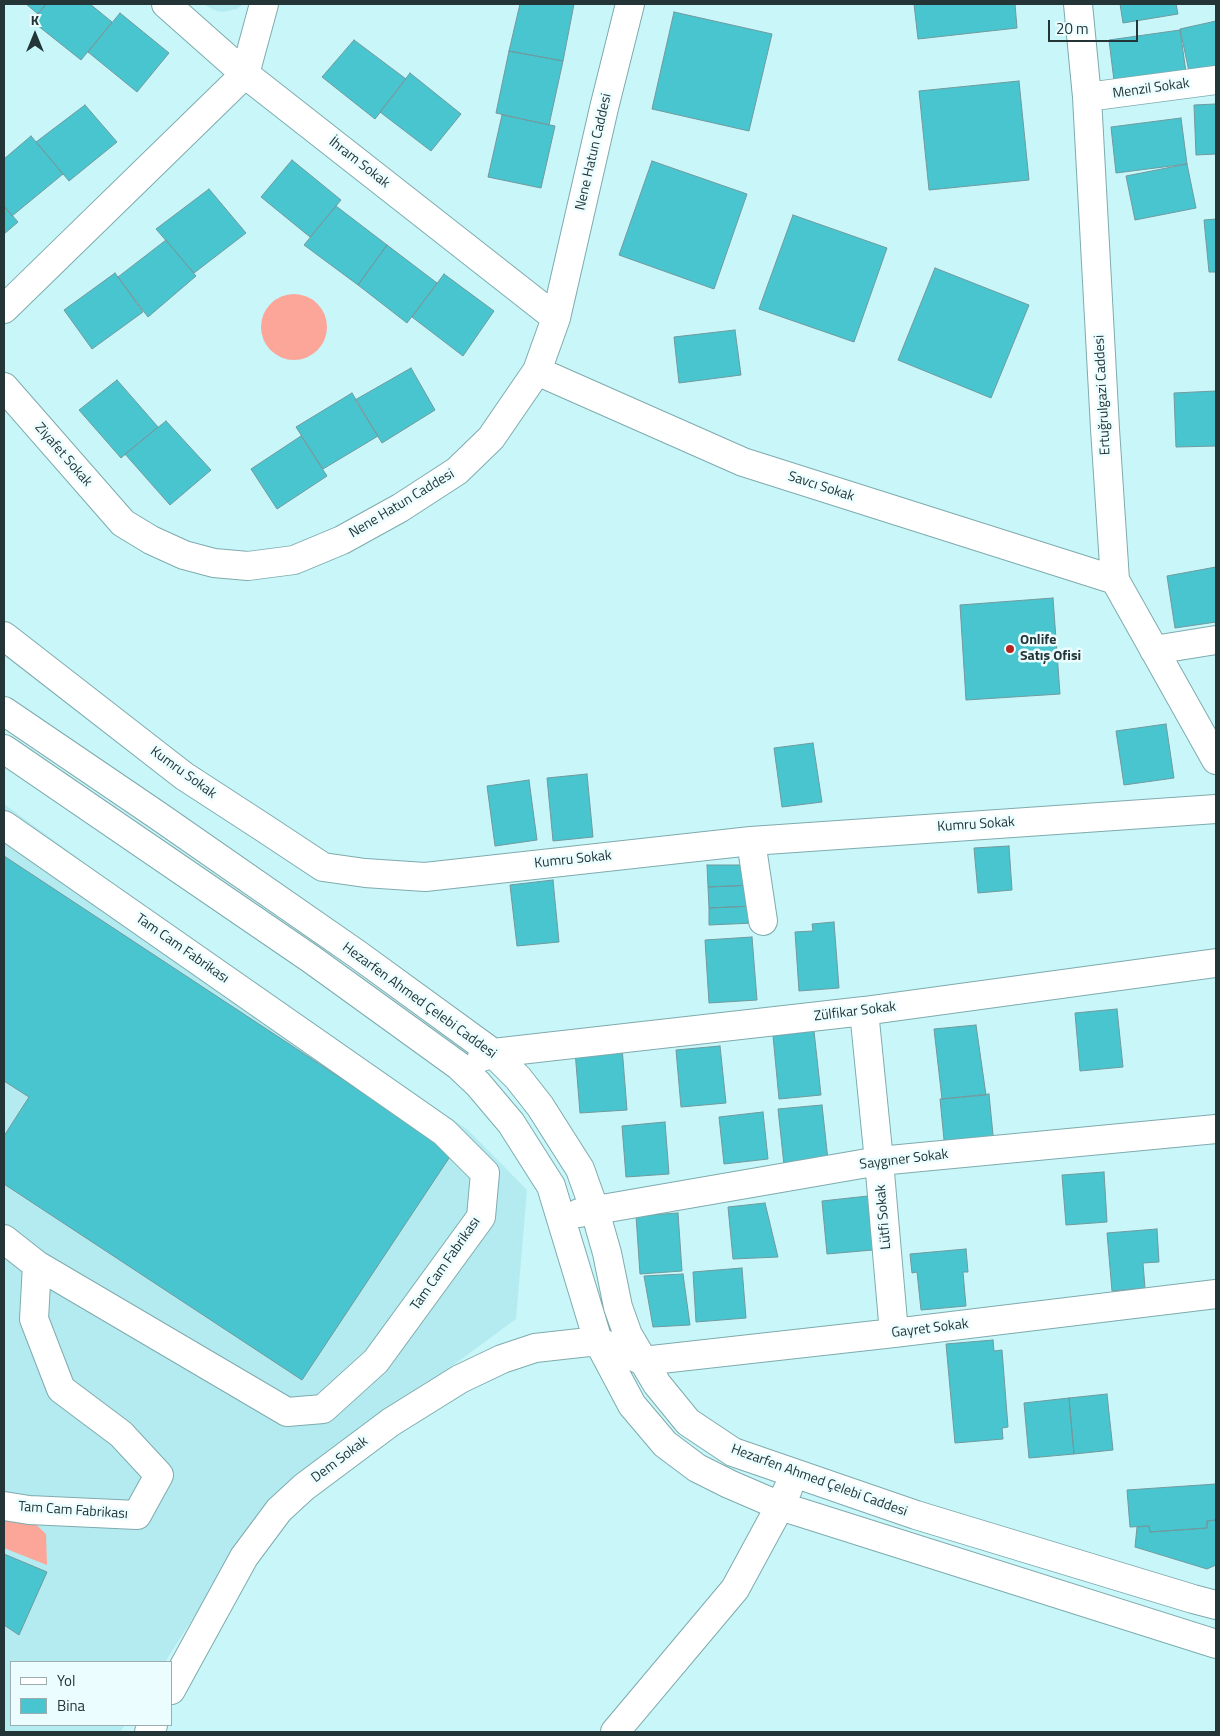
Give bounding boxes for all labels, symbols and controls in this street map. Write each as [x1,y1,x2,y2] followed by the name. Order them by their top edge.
[31,9,39,30] text: K
[10,10,60,60] north arrow
[1050,10,1140,42] scale bar
[1056,17,1089,40] text: 20 m
[1112,75,1190,103] street label: Menzil Sokak
[572,92,616,212] street label: Nene Hatun Caddesi
[325,134,393,192] street label: İhram Sokak
[1091,334,1115,456] street label: Ertuğrulgazi Caddesi
[31,420,95,490] street label: Ziyafet Sokak
[346,466,458,542] street label: Nene Hatun Caddesi
[786,468,856,506] street label: Savcı Sokak
[1020,633,1081,666] place label: Onlife Satış Ofisi
[1004,643,1016,655] marker: Onlife Satış Ofisi
[147,743,219,803] street label: Kumru Sokak
[937,814,1015,836] street label: Kumru Sokak
[534,848,612,872] street label: Kumru Sokak
[132,911,232,987] street label: Tam Cam Fabrikası
[339,939,499,1063] street label: Hezarfen Ahmed Çelebi Caddesi
[813,999,897,1025] street label: Zülfikar Sokak
[859,1146,949,1174] street label: Saygıner Sokak
[873,1184,895,1250] street label: Lütfi Sokak
[408,1214,484,1314] street label: Tam Cam Fabrikası
[891,1316,969,1342] street label: Gayret Sokak
[308,1433,372,1487] street label: Dem Sokak
[729,1441,909,1521] street label: Hezarfen Ahmed Çelebi Caddesi
[18,1499,128,1523] street label: Tam Cam Fabrikası
[10,1661,172,1726] legend
[57,1669,75,1692] text: Yol
[57,1694,85,1717] text: Bina

